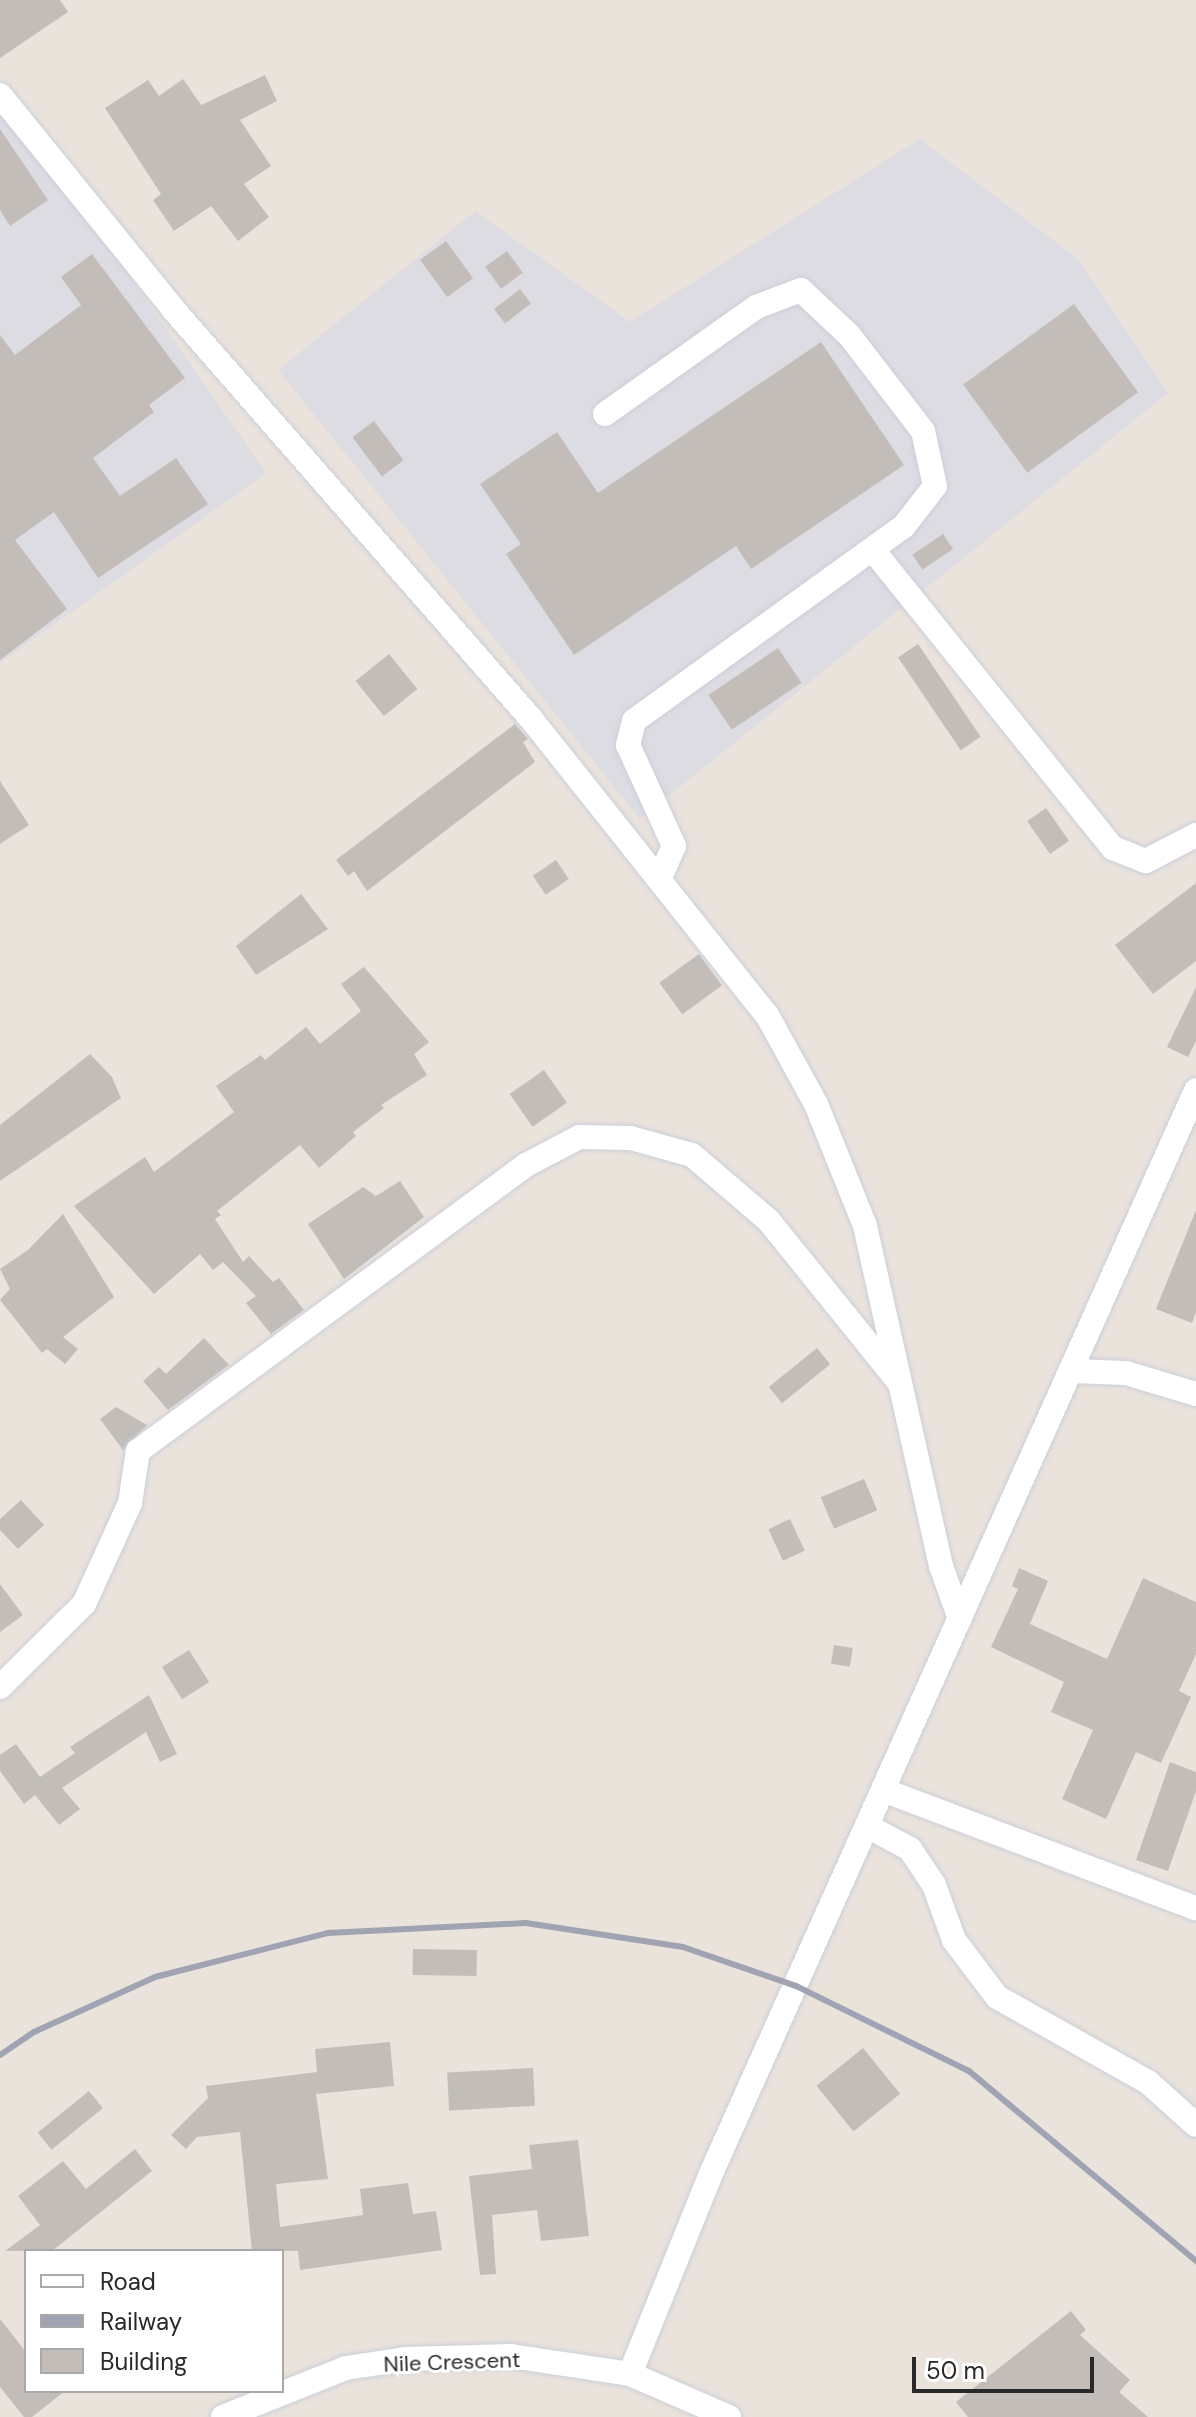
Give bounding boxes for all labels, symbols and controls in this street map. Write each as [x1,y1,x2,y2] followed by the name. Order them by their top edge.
[24,2249,284,2393] legend
[100,2266,156,2297] text: Road
[100,2306,182,2337] text: Railway
[916,2341,1098,2391] scale bar
[100,2346,187,2377] text: Building
[383,2346,521,2378] street label: Nile Crescent
[926,2355,985,2386] text: 50 m

